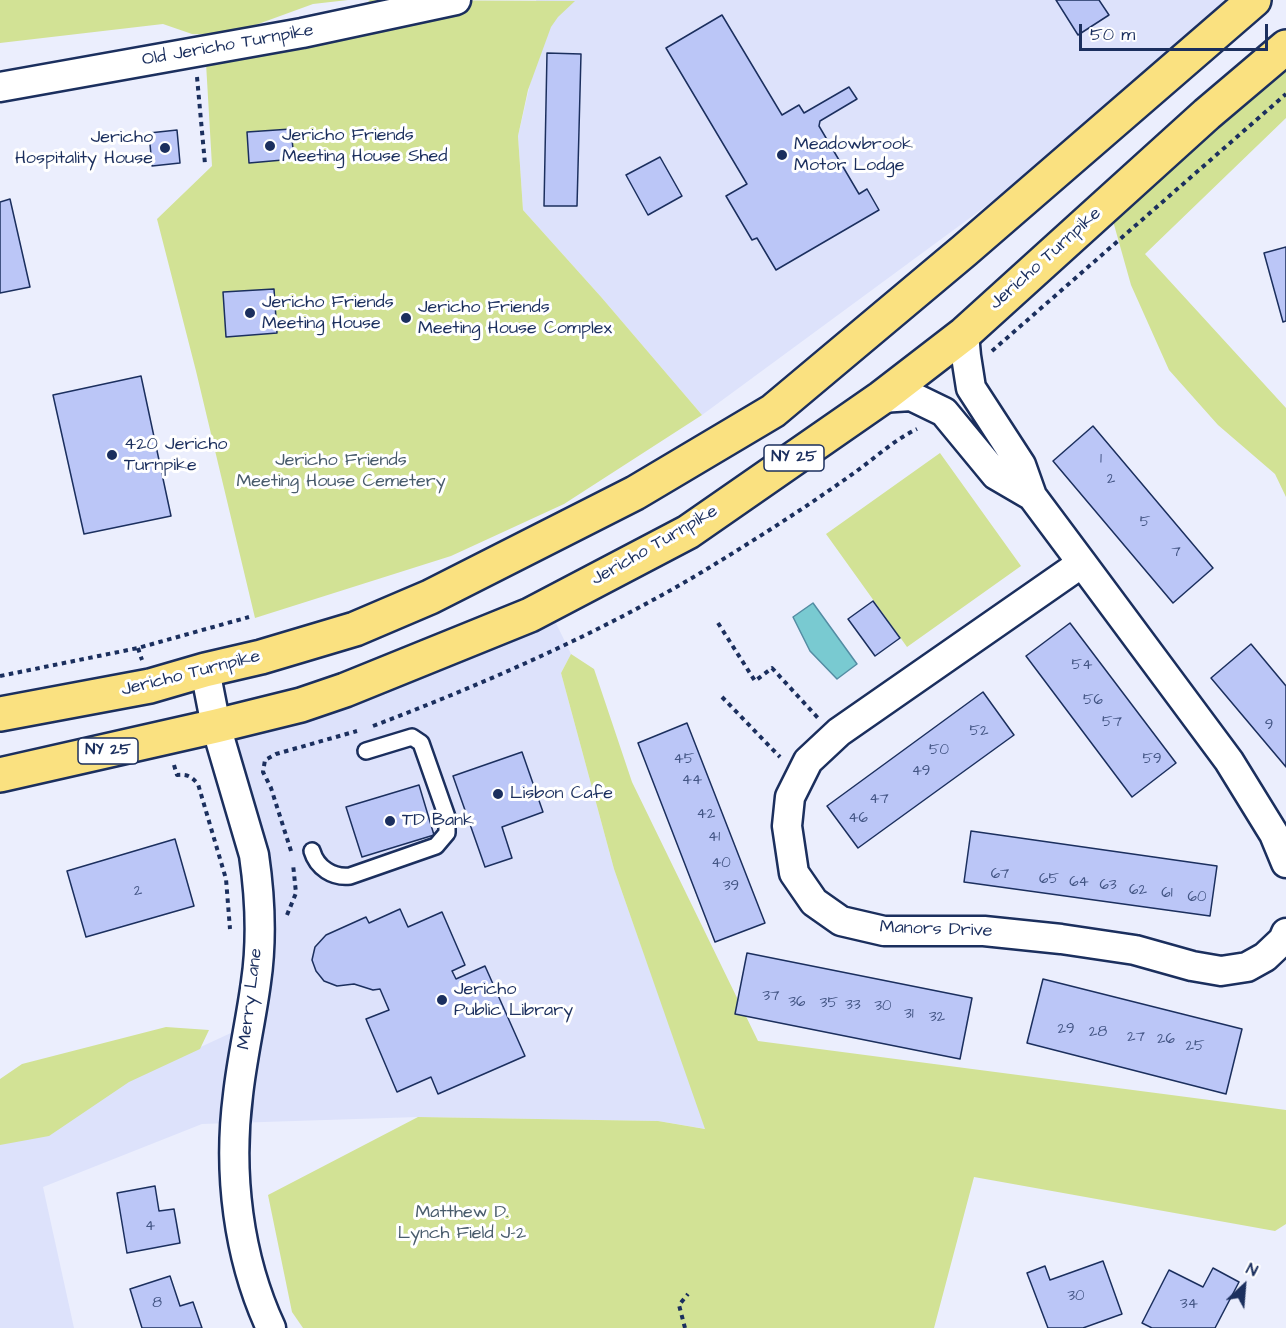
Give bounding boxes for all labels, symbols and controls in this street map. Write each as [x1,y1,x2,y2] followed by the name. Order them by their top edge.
[1082,12,1271,50] scale bar
[141,20,315,72] street label: Old Jericho Turnpike
[1090,22,1135,47] text: 50 m
[282,125,447,168] place label: Jericho Friends Meeting House Shed
[15,127,153,170] place label: Jericho Hospitality House
[794,134,913,176] place label: Meadowbrook Motor Lodge
[263,139,277,153] marker: Jericho Friends Meeting House Shed
[158,141,172,155] marker: Jericho Hospitality House
[775,148,789,162] marker: Meadowbrook Motor Lodge
[986,203,1106,315] street label: Jericho Turnpike
[262,292,394,334] place label: Jericho Friends Meeting House
[418,297,612,340] place label: Jericho Friends Meeting House Complex
[243,306,257,320] marker: Jericho Friends Meeting House
[399,311,413,325] marker: Jericho Friends Meeting House Complex
[124,434,227,476] place label: 420 Jericho Turnpike
[764,445,824,471] road number: NY 25
[105,448,119,462] marker: 420 Jericho Turnpike
[236,450,446,492] park label: Jericho Friends Meeting House Cemetery
[1100,451,1102,469] house number: 1
[1107,471,1115,489] house number: 2
[588,501,722,591] street label: Jericho Turnpike
[1140,514,1150,532] house number: 5
[1171,544,1181,562] house number: 7
[119,646,263,702] street label: Jericho Turnpike
[1072,657,1092,675] house number: 54
[1083,692,1103,710] house number: 56
[1102,714,1122,732] house number: 57
[1265,717,1273,735] house number: 9
[969,723,989,741] house number: 52
[78,738,138,764] road number: NY 25
[929,742,949,760] house number: 50
[674,751,694,769] house number: 45
[1142,751,1162,769] house number: 59
[912,763,930,781] house number: 49
[682,772,702,790] house number: 44
[510,783,613,805] place label: Lisbon Cafe
[491,787,505,801] marker: Lisbon Cafe
[869,791,889,809] house number: 47
[697,806,715,824] house number: 42
[402,810,474,832] place label: TD Bank
[848,810,868,828] house number: 46
[383,814,397,828] marker: TD Bank
[708,829,720,847] house number: 41
[711,855,731,873] house number: 40
[991,866,1009,884] house number: 67
[1039,871,1059,889] house number: 65
[1069,874,1089,892] house number: 64
[1099,877,1117,895] house number: 63
[723,878,739,896] house number: 39
[1129,882,1147,900] house number: 62
[134,883,142,901] house number: 2
[1161,885,1173,903] house number: 61
[1188,889,1206,907] house number: 60
[879,917,993,943] street label: Manors Drive
[234,947,268,1051] street label: Merry Lane
[454,979,573,1022] place label: Jericho Public Library
[763,988,779,1006] house number: 37
[435,993,449,1007] marker: Jericho Public Library
[788,994,806,1012] house number: 36
[820,995,838,1013] house number: 35
[845,997,861,1015] house number: 33
[874,998,892,1016] house number: 30
[904,1006,914,1024] house number: 31
[929,1009,945,1027] house number: 32
[1057,1021,1075,1039] house number: 29
[1089,1024,1107,1042] house number: 28
[1127,1029,1145,1047] house number: 27
[1157,1031,1175,1049] house number: 26
[1185,1038,1205,1056] house number: 25
[398,1202,526,1244] park label: Matthew D. Lynch Field J-2
[145,1218,155,1236] house number: 4
[1214,1256,1274,1316] north arrow
[1243,1258,1261,1282] text: N
[1067,1288,1085,1306] house number: 30
[152,1295,162,1313] house number: 8
[1180,1296,1198,1314] house number: 34

